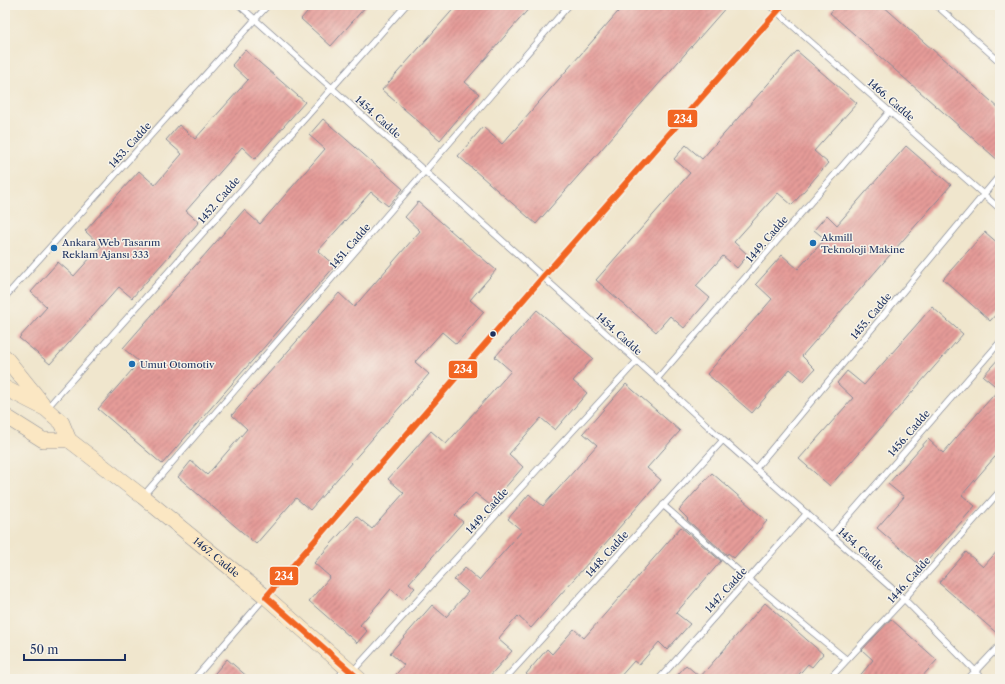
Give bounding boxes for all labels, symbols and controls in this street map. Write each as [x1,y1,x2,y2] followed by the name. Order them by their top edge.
[865,76,917,124] street label: 1466. Cadde
[352,93,404,141] street label: 1454. Cadde
[667,109,698,128] line badge: 234
[673,112,693,126] text: 234
[106,119,154,171] street label: 1453. Cadde
[195,174,243,226] street label: 1452. Cadde
[743,213,791,265] street label: 1449. Cadde
[327,220,373,271] street label: 1451. Cadde
[820,231,905,256] place label: Akmill Teknoloji Makine
[61,236,161,261] place label: Ankara Web Tasarım Reklam Ajansı 333
[808,238,818,248] marker: Akmill Teknoloji Makine
[49,243,59,253] marker: Ankara Web Tasarım Reklam Ajansı 333
[848,290,895,342] street label: 1455. Cadde
[593,310,645,358] street label: 1454. Cadde
[488,329,498,339] unlabelled marker
[140,358,215,371] place label: Umut Otomotiv
[127,359,137,369] marker: Umut Otomotiv
[448,360,478,379] line badge: 234
[453,362,473,376] text: 234
[885,407,933,459] street label: 1456. Cadde
[463,485,511,537] street label: 1449. Cadde
[835,525,887,573] street label: 1454. Cadde
[583,528,631,580] street label: 1448. Cadde
[191,534,243,580] street label: 1467. Cadde
[885,554,933,606] street label: 1446. Cadde
[702,564,750,615] street label: 1447. Cadde
[269,566,299,586] line badge: 234
[274,569,294,583] text: 234
[24,636,125,662] scale bar
[30,642,59,657] text: 50 m

